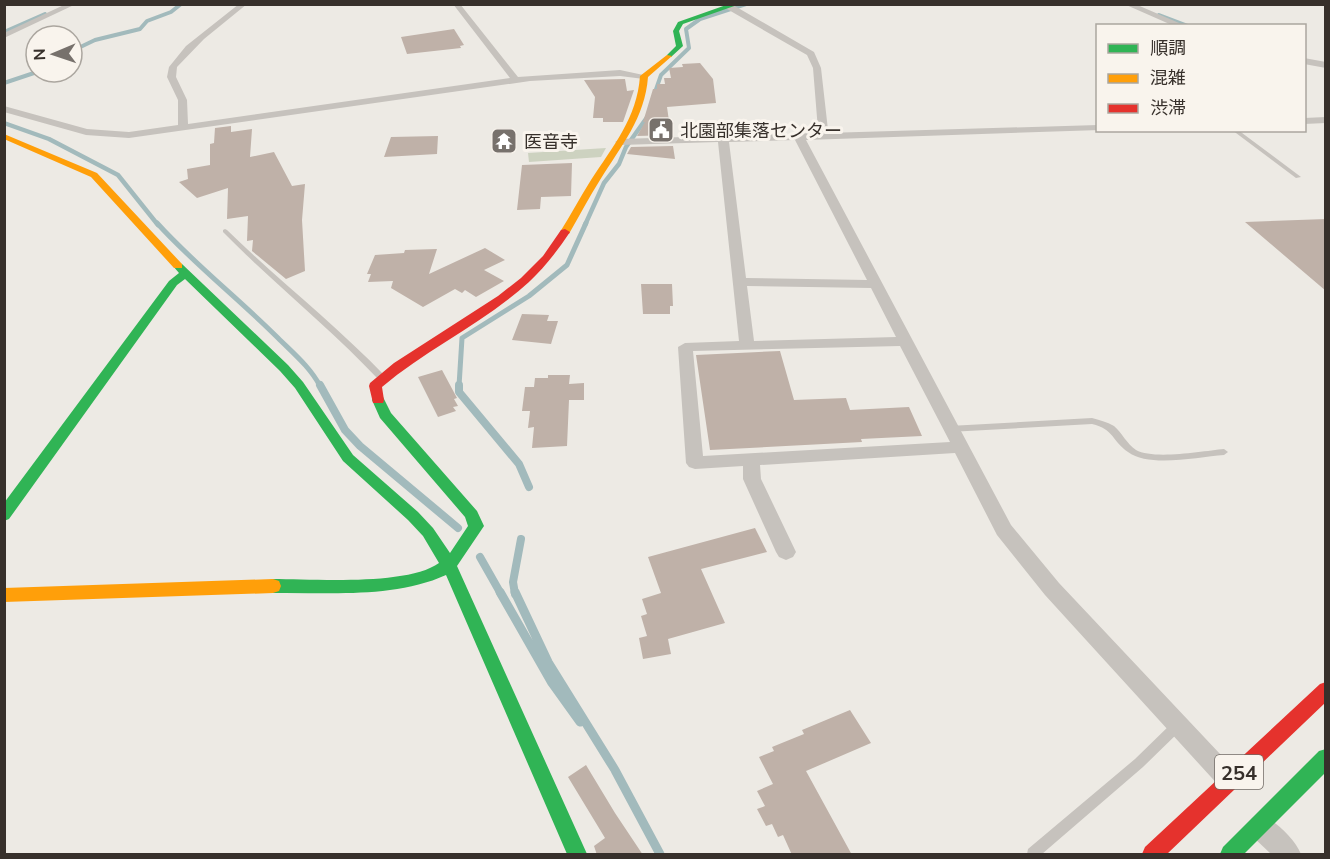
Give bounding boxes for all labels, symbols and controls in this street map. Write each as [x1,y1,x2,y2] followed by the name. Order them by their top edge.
[24,24,84,84] north arrow
[1096,24,1306,132] legend
[1150,36,1186,59] text: 順調
[29,48,49,61] text: N
[1150,66,1186,89] text: 混雑
[1150,96,1186,119] text: 渋滞
[646,115,676,145] public building icon: 北園部集落センター
[680,119,842,142] place label: 北園部集落センター
[489,126,519,156] temple icon: 医音寺
[524,130,578,153] place label: 医音寺
[1215,755,1263,789] road number: 254

